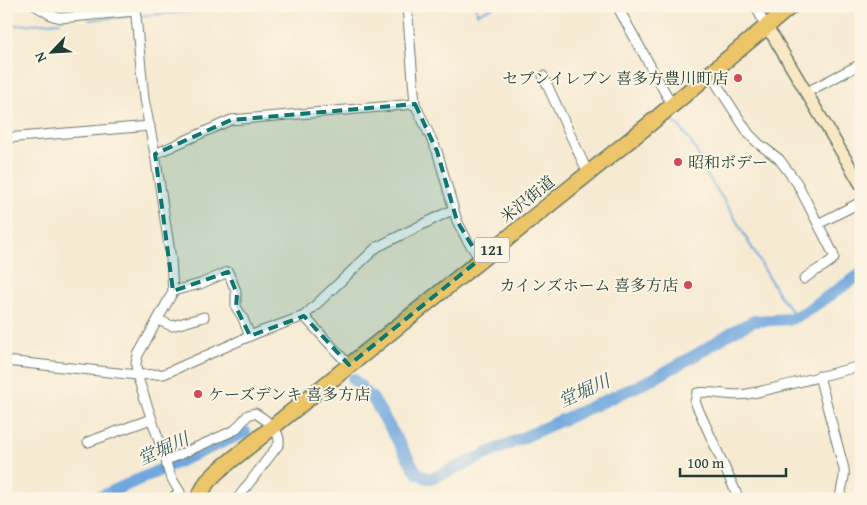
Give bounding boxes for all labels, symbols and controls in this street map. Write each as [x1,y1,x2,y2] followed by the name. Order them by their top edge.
[28,28,78,78] north arrow
[29,48,51,66] text: N
[503,66,728,90] place label: セブンイレブン 喜多方豊川町店
[732,72,744,84] marker: セブンイレブン 喜多方豊川町店
[688,150,768,174] place label: 昭和ボデー
[672,156,684,168] marker: 昭和ボデー
[495,170,559,228] street label: 米沢街道
[474,238,510,262] road number: 121
[499,273,678,297] place label: カインズホーム 喜多方店
[682,279,694,291] marker: カインズホーム 喜多方店
[554,366,616,414] water label: 堂堀川
[208,382,370,406] place label: ケーズデンキ 喜多方店
[192,388,204,400] marker: ケーズデンキ 喜多方店
[133,424,195,472] water label: 堂堀川
[680,445,786,477] scale bar
[687,452,725,473] text: 100 m

